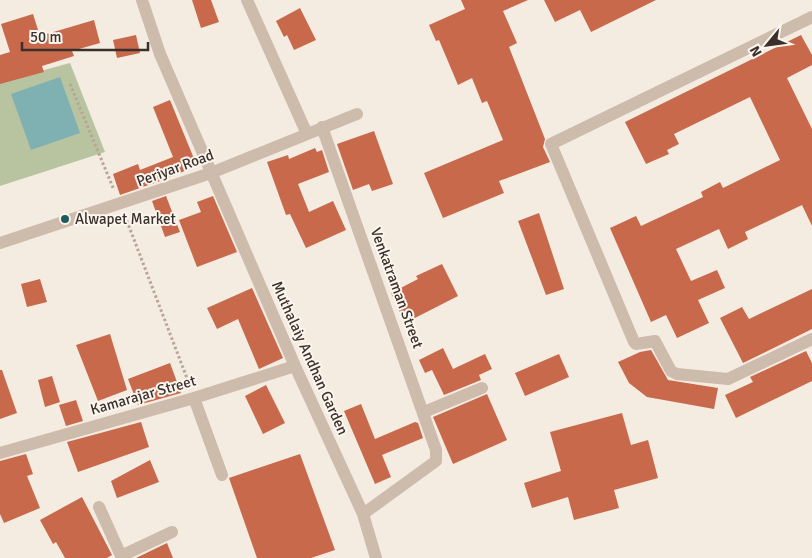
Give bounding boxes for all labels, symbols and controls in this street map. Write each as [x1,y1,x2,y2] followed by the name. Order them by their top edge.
[22,20,149,52] scale bar
[742,20,792,70] north arrow
[30,28,61,46] text: 50 m
[746,43,766,59] text: N
[134,146,216,190] street label: Periyar Road
[75,210,176,228] place label: Alwapet Market
[59,213,71,225] marker: Alwapet Market
[367,225,427,351] street label: Venkatraman Street
[268,278,352,438] street label: Muthalaiy Andhan Garden
[88,371,198,419] street label: Kamarajar Street

